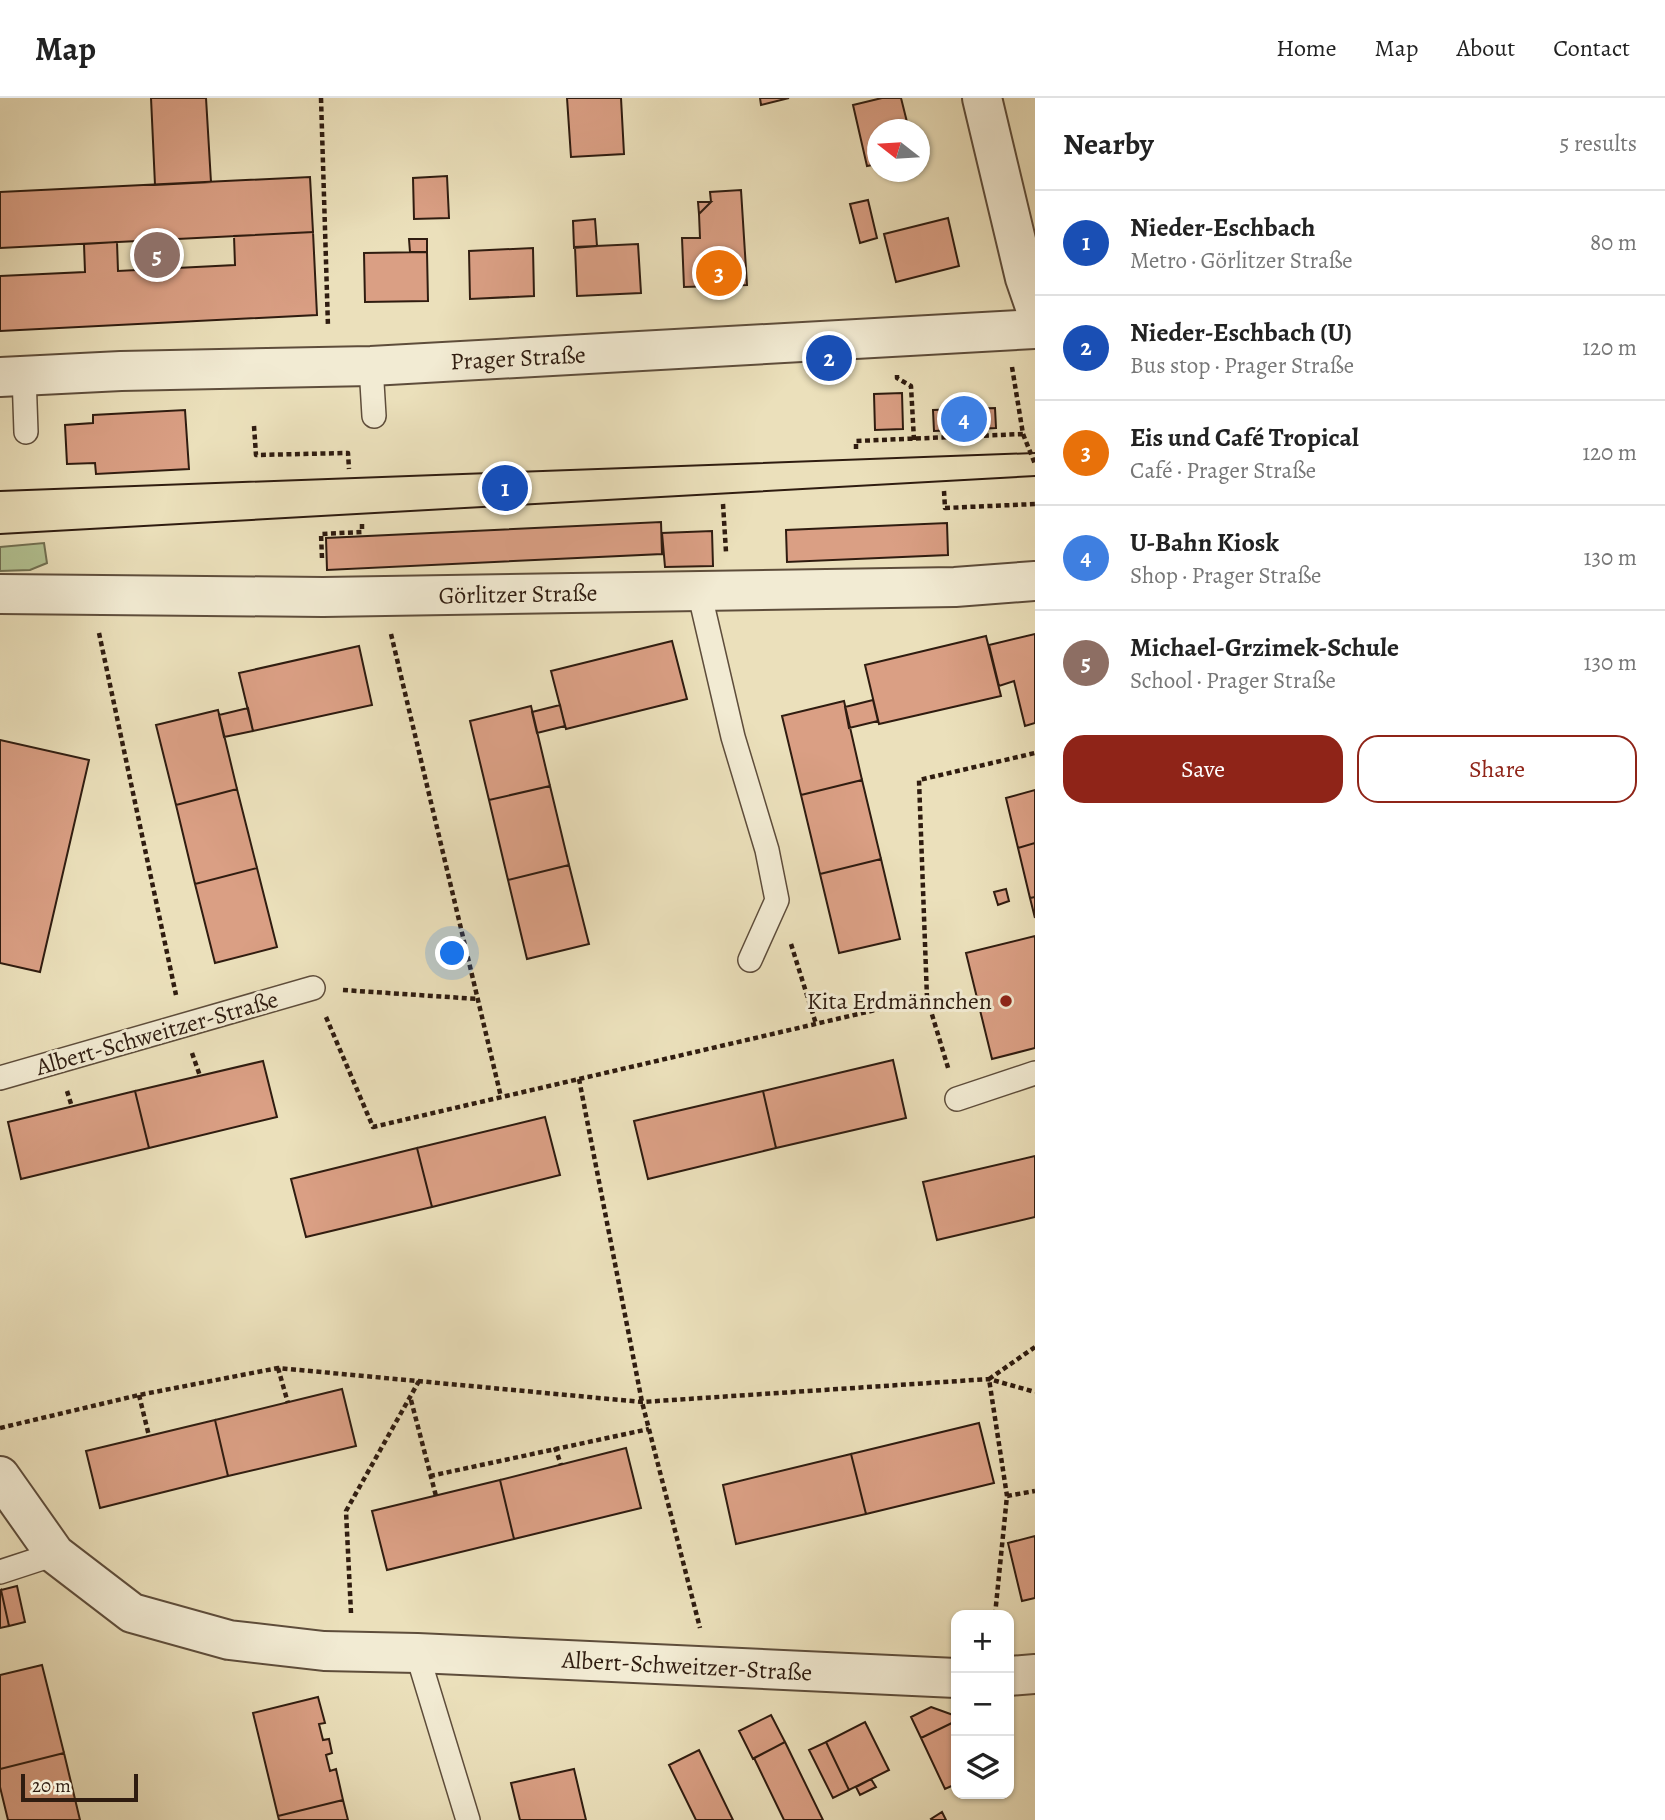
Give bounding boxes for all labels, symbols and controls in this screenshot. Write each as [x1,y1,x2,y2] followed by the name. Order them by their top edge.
[35,26,96,71] text: Map
[1276,32,1337,64] text: Home
[1375,32,1419,64] text: Map
[1457,32,1515,64] text: About
[1553,32,1630,64] text: Contact
[867,119,930,182] north arrow
[1063,124,1154,164] text: Nearby
[1560,128,1637,159] text: 5 results
[1130,210,1315,245] text: Nieder-Eschbach
[1082,227,1090,258] text: 1
[1590,227,1637,258] text: 80 m
[134,229,180,281] pin: 5
[1130,245,1353,276] text: Metro · Görlitzer Straße
[696,247,742,299] pin: 3
[1130,315,1352,350] text: Nieder-Eschbach (U)
[806,332,852,384] pin: 2
[1080,332,1092,363] text: 2
[1582,332,1637,363] text: 120 m
[449,338,587,378] street label: Prager Straße
[1130,350,1354,381] text: Bus stop · Prager Straße
[941,393,987,445] pin: 4
[1130,420,1359,455] text: Eis und Café Tropical
[1081,437,1091,468] text: 3
[1582,437,1637,468] text: 120 m
[1130,455,1316,486] text: Café · Prager Straße
[482,462,528,514] pin: 1
[1130,525,1279,560] text: U-Bahn Kiosk
[1081,542,1091,573] text: 4
[1584,542,1637,573] text: 130 m
[1130,560,1321,591] text: Shop · Prager Straße
[438,577,598,611] street label: Görlitzer Straße
[1130,630,1399,665] text: Michael-Grzimek-Schule
[1081,647,1091,678] text: 5
[1584,647,1637,678] text: 130 m
[1130,665,1336,696] text: School · Prager Straße
[1063,735,1343,803] button: Save
[1357,735,1637,803] button: Share
[435,936,469,970] your location
[31,983,282,1083] street label: Albert-Schweitzer-Straße
[807,985,992,1017] place label: Kita Erdmännchen
[998,993,1014,1009] marker: Kita Erdmännchen
[951,1610,1014,1799] map controls
[951,1610,1014,1673] button: +
[560,1643,813,1689] street label: Albert-Schweitzer-Straße
[951,1673,1014,1736] button: −
[951,1736,1014,1799] button: layers
[21,1771,138,1803] scale bar
[32,1773,71,1799] text: 20 m

